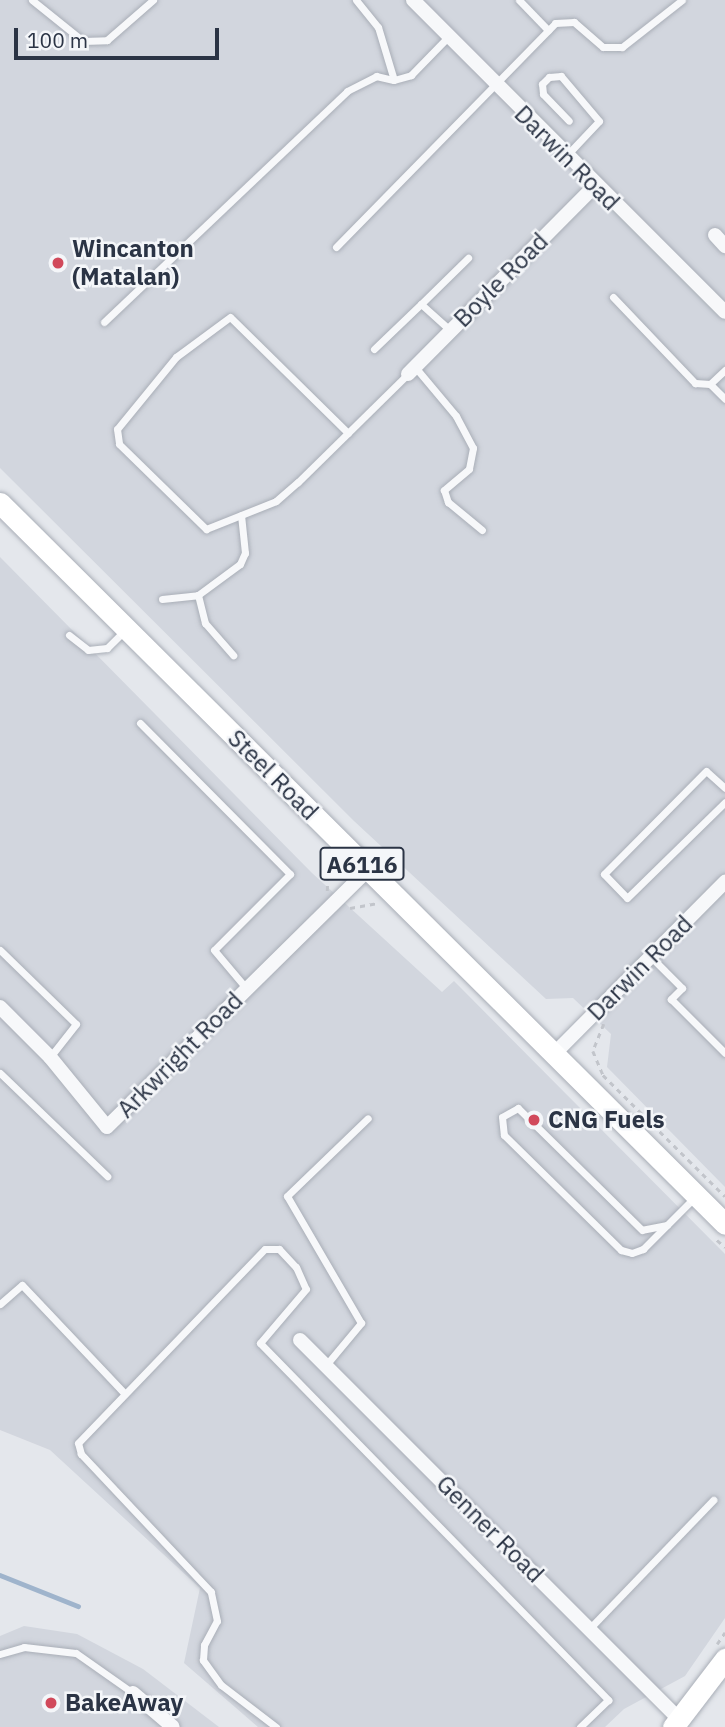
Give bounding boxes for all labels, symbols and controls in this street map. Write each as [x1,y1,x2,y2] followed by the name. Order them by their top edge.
[18,14,222,58] scale bar
[27,26,88,54] text: 100 m
[508,99,626,217] street label: Darwin Road
[448,227,554,333] street label: Boyle Road
[72,235,194,291] place label: Wincanton (Matalan)
[50,255,66,271] marker: Wincanton (Matalan)
[222,724,324,826] street label: Steel Road
[318,844,406,884] road number: A6116
[581,909,699,1027] street label: Darwin Road
[111,986,249,1124] street label: Arkwright Road
[548,1106,665,1134] place label: CNG Fuels
[526,1112,542,1128] marker: CNG Fuels
[430,1469,550,1589] street label: Genner Road
[65,1689,183,1717] place label: BakeAway
[43,1695,59,1711] marker: BakeAway

